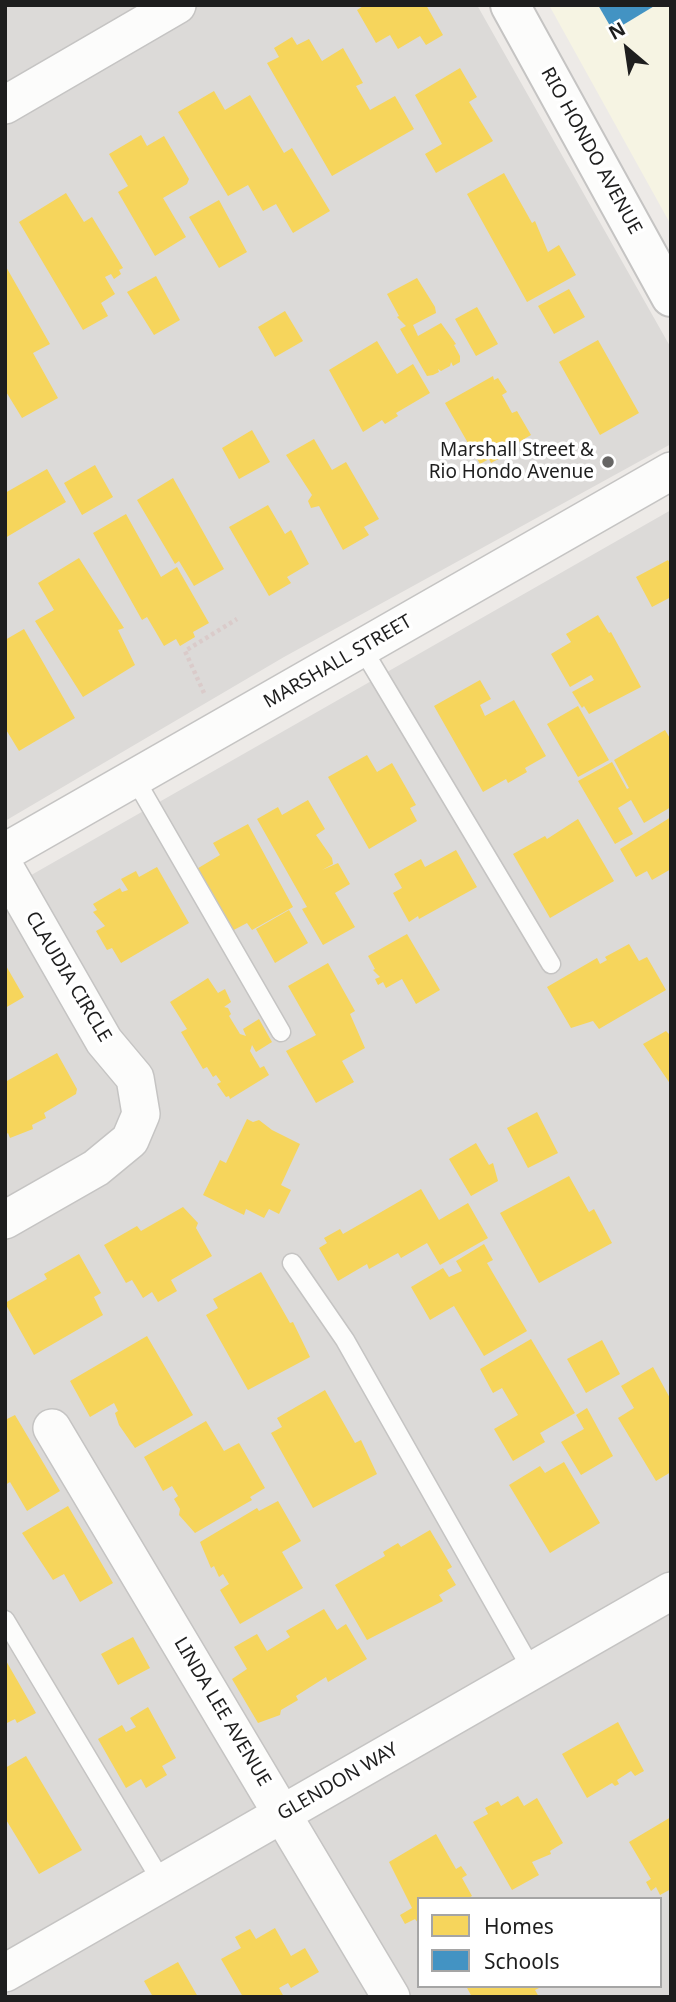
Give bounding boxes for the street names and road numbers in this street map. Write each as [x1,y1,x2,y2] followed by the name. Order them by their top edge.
[536,64,646,238] street label: RIO HONDO AVENUE
[260,610,416,714] street label: MARSHALL STREET
[20,908,116,1046] street label: CLAUDIA CIRCLE
[169,1633,275,1791] street label: LINDA LEE AVENUE
[274,1738,402,1826] street label: GLENDON WAY

